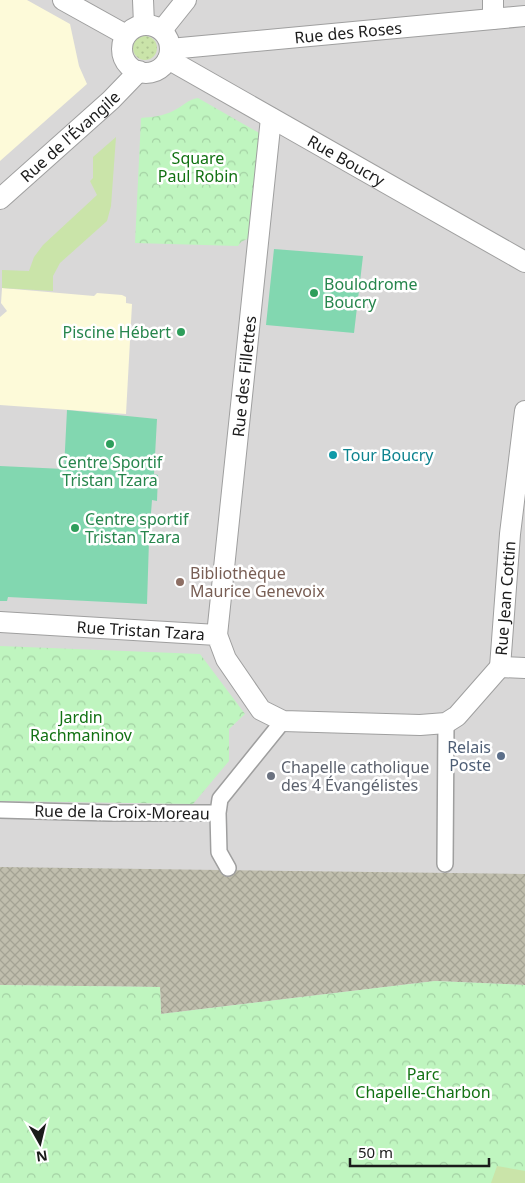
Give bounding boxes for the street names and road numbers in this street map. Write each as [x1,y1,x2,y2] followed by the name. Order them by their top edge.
[294,16,403,48] street label: Rue des Roses
[15,86,125,187] street label: Rue de l'Évangile
[304,130,390,191] street label: Rue Boucry
[227,315,261,438] street label: Rue des Fillettes
[490,540,520,656] street label: Rue Jean Cottin
[76,616,206,645] street label: Rue Tristan Tzara
[34,799,210,825] street label: Rue de la Croix-Moreau

